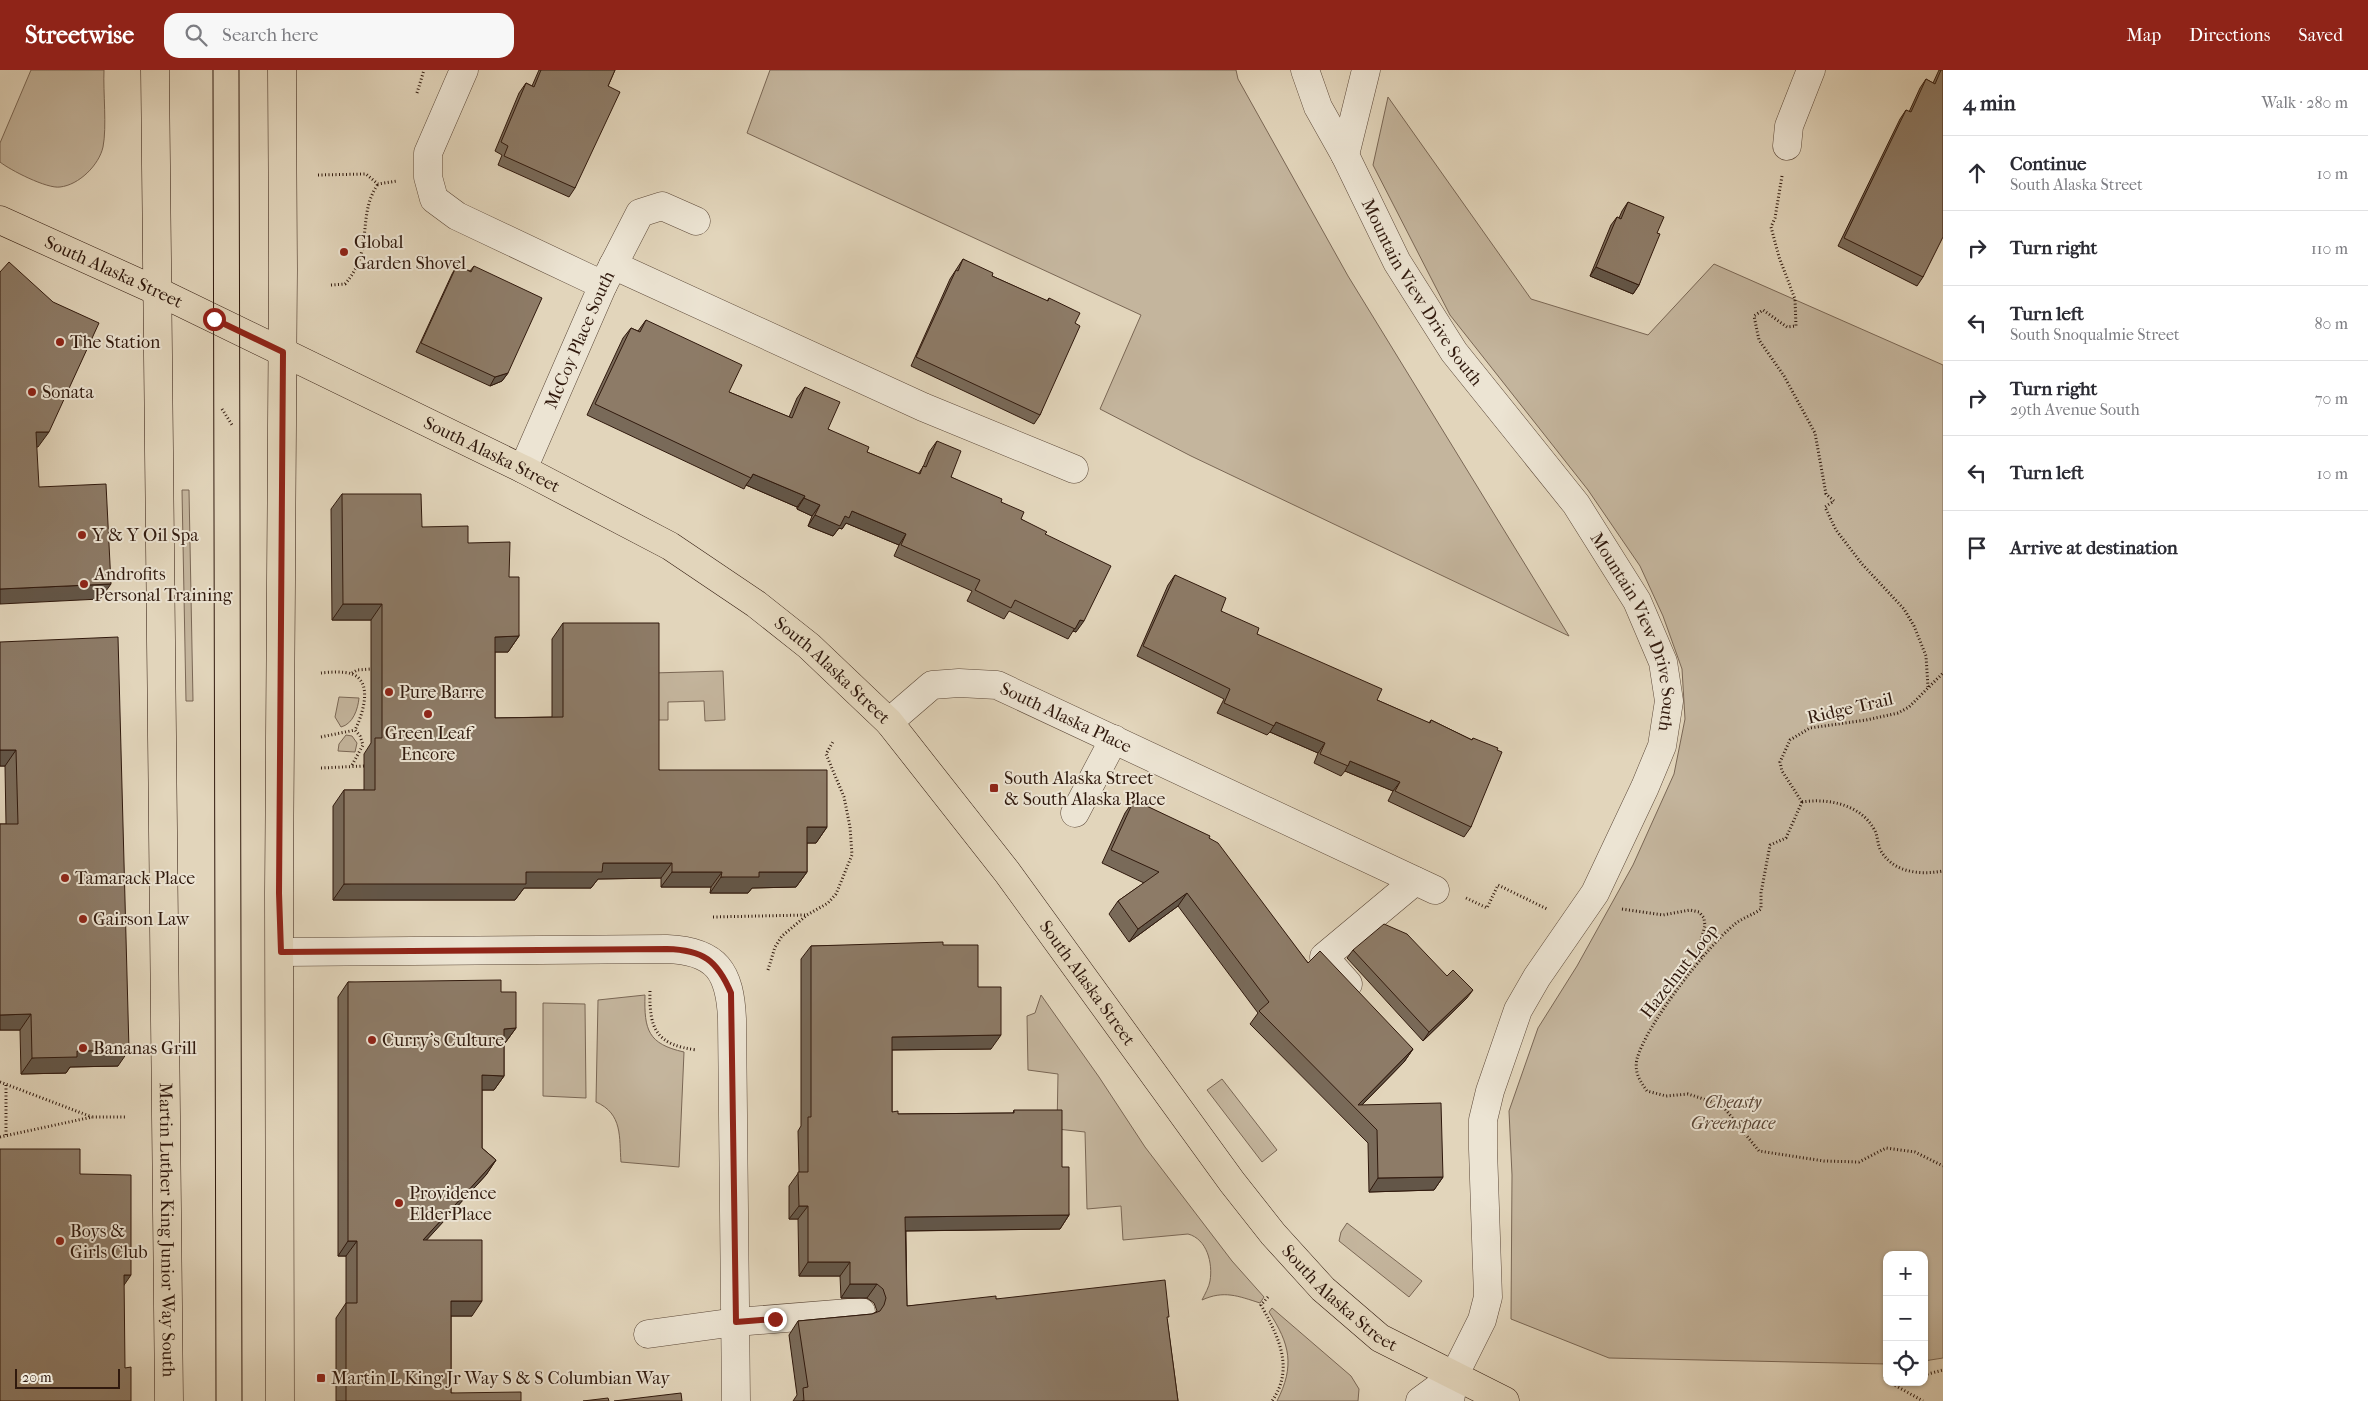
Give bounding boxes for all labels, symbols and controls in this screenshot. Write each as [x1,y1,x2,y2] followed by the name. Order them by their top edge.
[164,13,514,58] search box
[25,21,134,49] text: Streetwise
[182,21,210,49] icon: search
[222,24,318,46] text: Search here
[2127,25,2161,46] text: Map
[2189,25,2270,46] text: Directions
[2298,25,2343,46] text: Saved
[1963,91,2016,115] text: 4 min
[2261,93,2348,112] text: Walk · 280 m
[2010,153,2086,175] text: Continue
[1963,159,1991,187] icon: ahead
[2317,164,2348,183] text: 10 m
[2010,175,2143,194] text: South Alaska Street
[1357,195,1487,390] street label: Mountain View Drive South
[41,232,187,313] street label: South Alaska Street
[354,232,466,274] place label: Global Garden Shovel
[1963,234,1991,262] icon: right
[2010,237,2097,259] text: Turn right
[2311,239,2348,258] text: 110 m
[338,246,350,258] marker: Global Garden Shovel
[541,268,619,412] street label: McCoy Place South
[2010,303,2084,325] text: Turn left
[203,308,226,331] route start
[1963,309,1991,337] icon: left
[2314,314,2348,333] text: 80 m
[2010,325,2180,344] text: South Snoqualmie Street
[70,332,161,353] place label: The Station
[54,336,66,348] marker: The Station
[2010,378,2097,400] text: Turn right
[42,382,95,403] place label: Sonata
[1963,384,1991,412] icon: right
[26,386,38,398] marker: Sonata
[2315,389,2348,408] text: 70 m
[2010,400,2140,419] text: 29th Avenue South
[420,412,564,498] street label: South Alaska Street
[1963,459,1991,487] icon: left
[2010,462,2084,484] text: Turn left
[2317,464,2348,483] text: 10 m
[91,525,199,546] place label: Y & Y Oil Spa
[76,529,88,541] marker: Y & Y Oil Spa
[1586,529,1680,733] street label: Mountain View Drive South
[1963,534,1991,562] icon: arrive
[2010,537,2178,559] text: Arrive at destination
[93,564,233,606] place label: Androfits Personal Training
[78,578,90,590] marker: Androfits Personal Training
[770,613,895,729] street label: South Alaska Street
[997,678,1135,758] street label: South Alaska Place
[399,682,485,703] place label: Pure Barre
[383,686,395,698] marker: Pure Barre
[1805,688,1895,729] street label: Ridge Trail
[422,708,434,720] marker: Green Leaf Encore
[385,723,475,765] place label: Green Leaf Encore
[1004,768,1166,810] place label: South Alaska Street & South Alaska Place
[988,782,1000,794] marker: South Alaska Street & South Alaska Place
[75,868,195,889] place label: Tamarack Place
[59,872,71,884] marker: Tamarack Place
[93,909,190,930] place label: Gairson Law
[77,913,89,925] marker: Gairson Law
[1035,917,1140,1050] street label: South Alaska Street
[1636,920,1723,1023] street label: Hazelnut Loop
[382,1030,504,1051] place label: Curry's Culture
[366,1034,378,1046] marker: Curry's Culture
[93,1038,197,1059] place label: Bananas Grill
[77,1042,89,1054] marker: Bananas Grill
[155,1083,179,1377] street label: Martin Luther King Junior Way South
[1691,1092,1776,1134] park label: Cheasty Greenspace
[409,1183,496,1225] place label: Providence ElderPlace
[393,1197,405,1209] marker: Providence ElderPlace
[70,1221,148,1263] place label: Boys & Girls Club
[54,1235,66,1247] marker: Boys & Girls Club
[1277,1241,1401,1356] street label: South Alaska Street
[1883,1251,1928,1386] map controls
[1883,1251,1928,1296] button: +
[1883,1296,1928,1341] button: −
[764,1308,787,1331] route end
[1883,1341,1928,1386] button: locate
[15,1366,120,1389] scale bar
[331,1368,671,1389] place label: Martin L King Jr Way S & S Columbian Way
[22,1369,52,1386] text: 20 m
[315,1372,327,1384] marker: Martin L King Jr Way S & S Columbian Way

